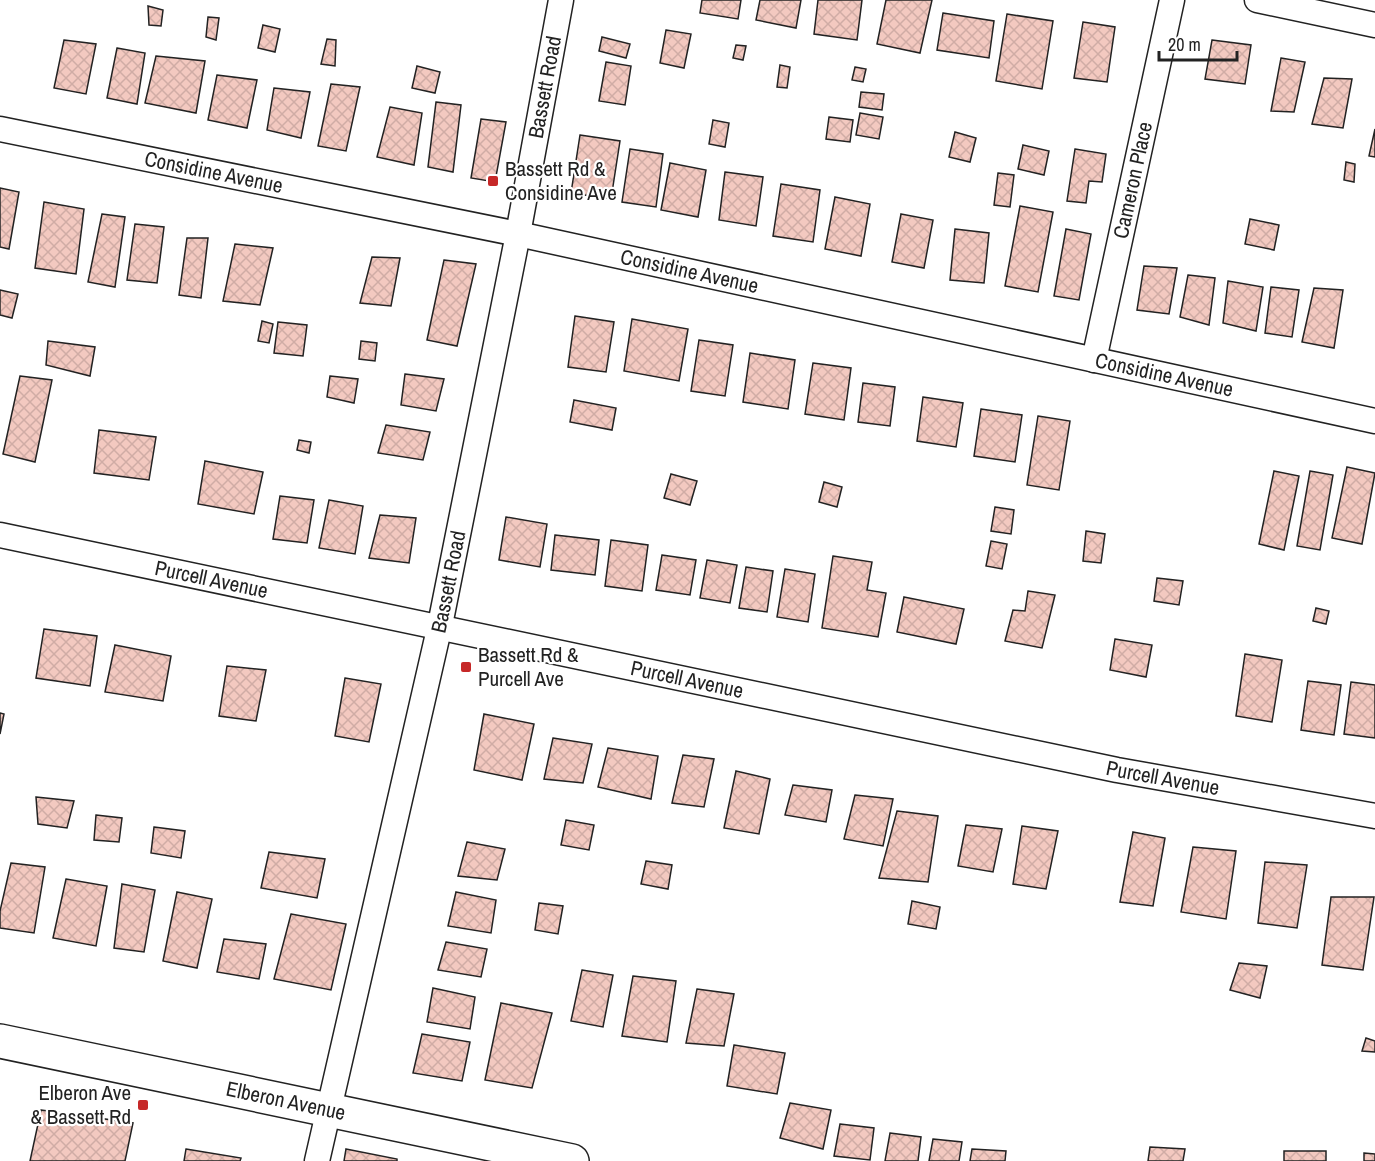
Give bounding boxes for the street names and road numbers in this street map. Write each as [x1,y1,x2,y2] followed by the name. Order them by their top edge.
[521,34,568,141] street label: Bassett Road
[1106,119,1159,241] street label: Cameron Place
[142,144,285,200] street label: Considine Avenue
[618,242,761,300] street label: Considine Avenue
[1093,345,1236,404] street label: Considine Avenue
[424,528,472,636] street label: Bassett Road
[152,553,271,605] street label: Purcell Avenue
[628,653,746,705] street label: Purcell Avenue
[1104,753,1222,802] street label: Purcell Avenue
[224,1074,348,1127] street label: Elberon Avenue

